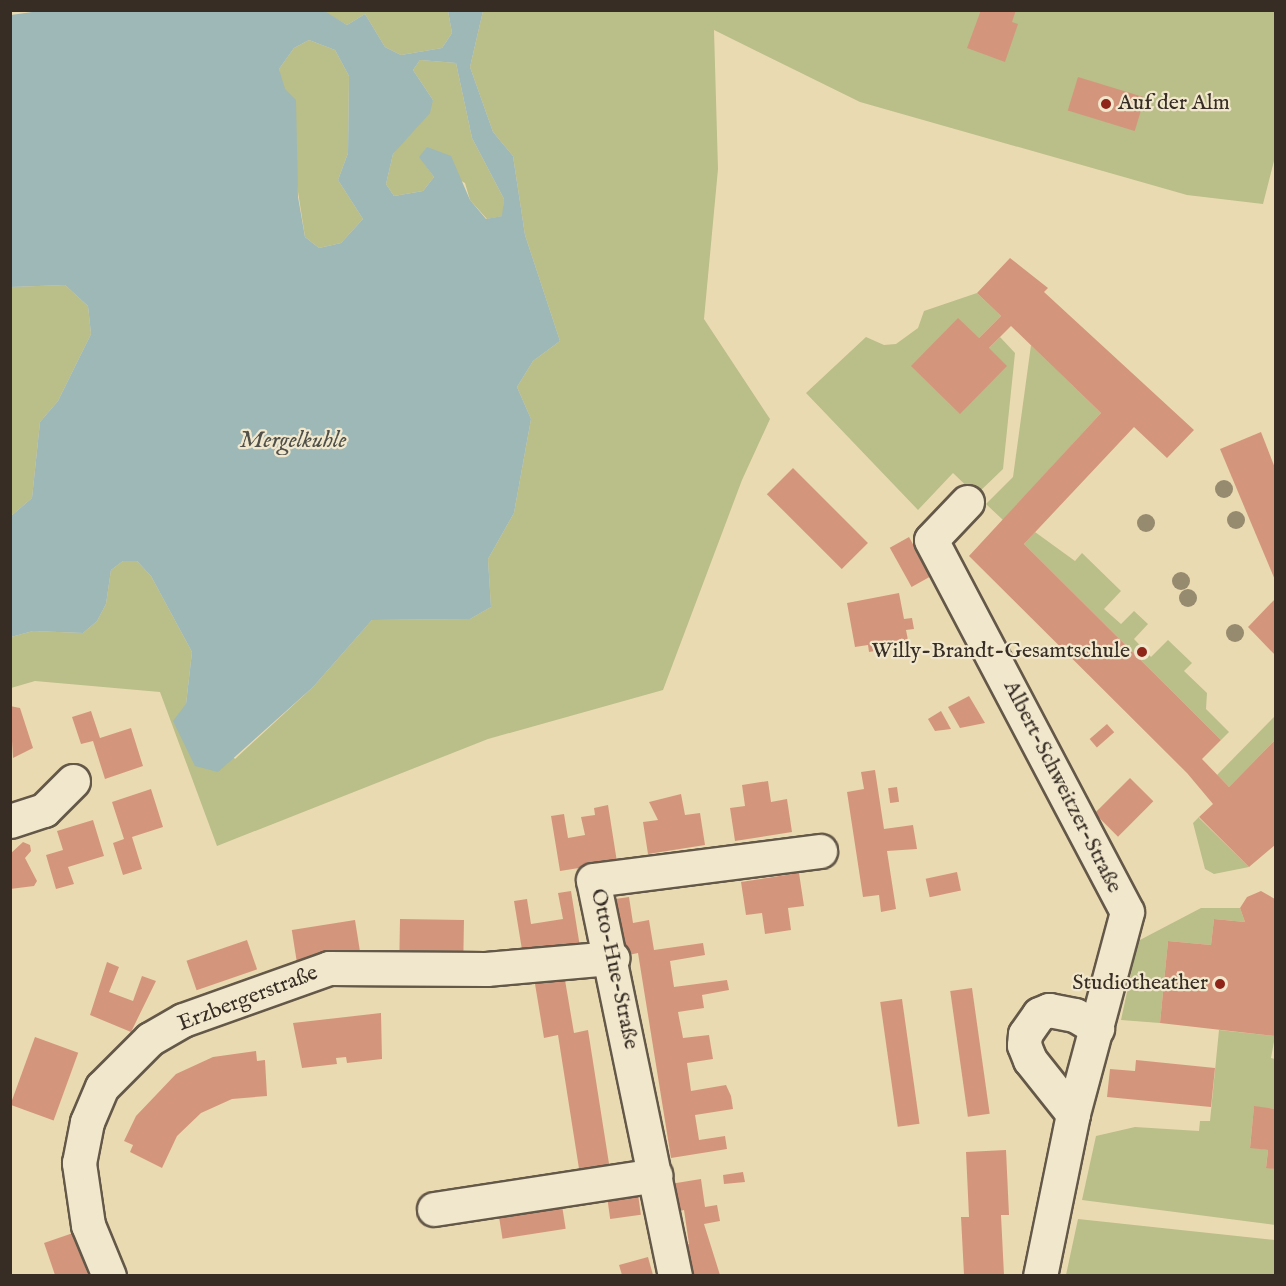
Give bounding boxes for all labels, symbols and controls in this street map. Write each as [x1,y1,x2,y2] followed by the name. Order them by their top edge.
[1118,91,1230,117] place label: Auf der Alm
[1099,97,1113,111] marker: Auf der Alm
[239,427,347,455] water label: Mergelkuhle
[871,639,1130,665] place label: Willy-Brandt-Gesamtschule
[1135,645,1149,659] marker: Willy-Brandt-Gesamtschule
[997,676,1127,898] street label: Albert-Schweitzer-Straße
[584,886,644,1052] street label: Otto-Hue-Straße
[174,960,322,1038] street label: Erzbergerstraße
[1072,971,1208,997] place label: Studiotheather
[1213,977,1227,991] marker: Studiotheather

